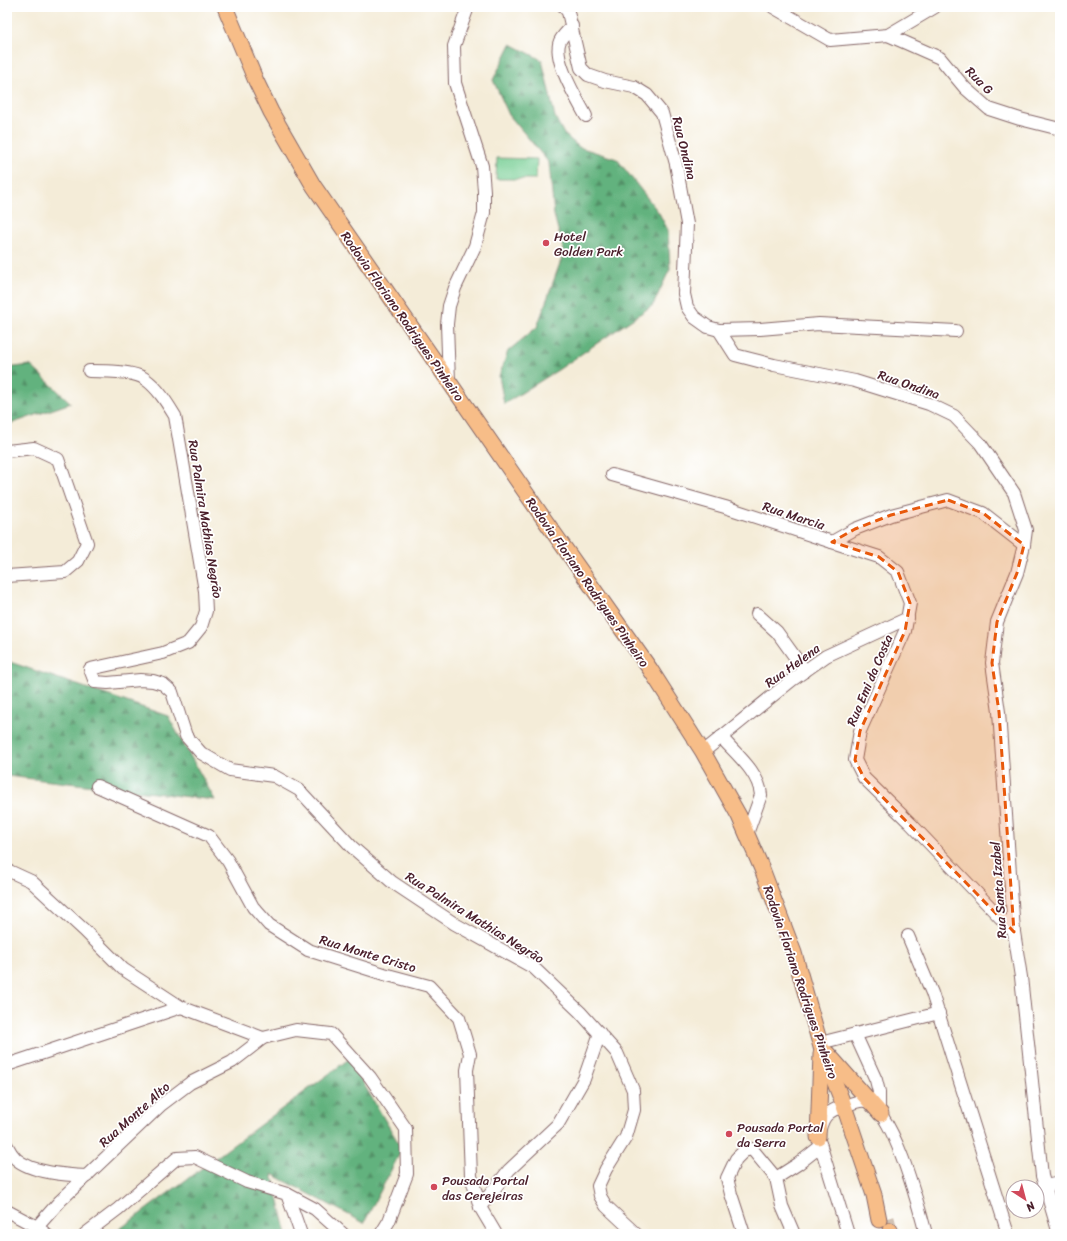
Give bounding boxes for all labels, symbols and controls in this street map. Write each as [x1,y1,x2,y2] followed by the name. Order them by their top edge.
[960,61,999,100] street label: Rua G
[666,114,704,183] street label: Rua Ondina
[554,225,623,263] place label: Hotel Golden Park
[335,226,471,407] street label: Rodovia Floriano Rodrigues Pinheiro
[541,238,551,248] marker: Hotel Golden Park
[875,363,943,406] street label: Rua Ondina
[182,438,229,600] street label: Rua Palmira Mathias Negrão
[520,492,656,673] street label: Rodovia Floriano Rodrigues Pinheiro
[760,495,828,536] street label: Rua Marcia
[840,630,899,730] street label: Rua Emi da Costa
[760,637,825,694] street label: Rua Helena
[984,840,1013,939] street label: Rua Santa Izabel
[401,865,549,970] street label: Rua Palmira Mathias Negrão
[757,882,845,1082] street label: Rodovia Floriano Rodrigues Pinheiro
[317,928,419,979] street label: Rua Monte Cristo
[93,1076,176,1153] street label: Rua Monte Alto
[737,1116,824,1154] place label: Pousada Portal da Serra
[724,1129,734,1139] marker: Pousada Portal da Serra
[442,1169,529,1207] place label: Pousada Portal das Cerejeiras
[1005,1179,1045,1219] north arrow
[429,1182,439,1192] marker: Pousada Portal das Cerejeiras
[1022,1196,1040,1217] text: N

